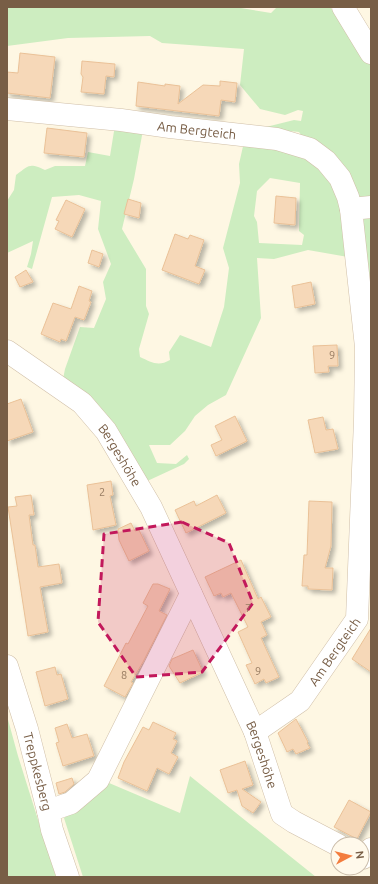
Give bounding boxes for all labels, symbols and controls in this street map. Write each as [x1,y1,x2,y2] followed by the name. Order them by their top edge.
[156,118,237,141] street label: Am Bergteich
[329,349,335,361] house number: 9
[96,421,144,489] street label: Bergeshöhe
[99,486,105,498] house number: 2
[245,602,251,614] house number: 7
[306,615,363,688] street label: Am Bergteich
[255,665,261,677] house number: 9
[121,669,127,681] house number: 8
[244,719,280,790] street label: Bergeshöhe
[21,731,55,812] street label: Treppkesberg
[330,836,370,876] north arrow
[353,850,366,860] text: N

